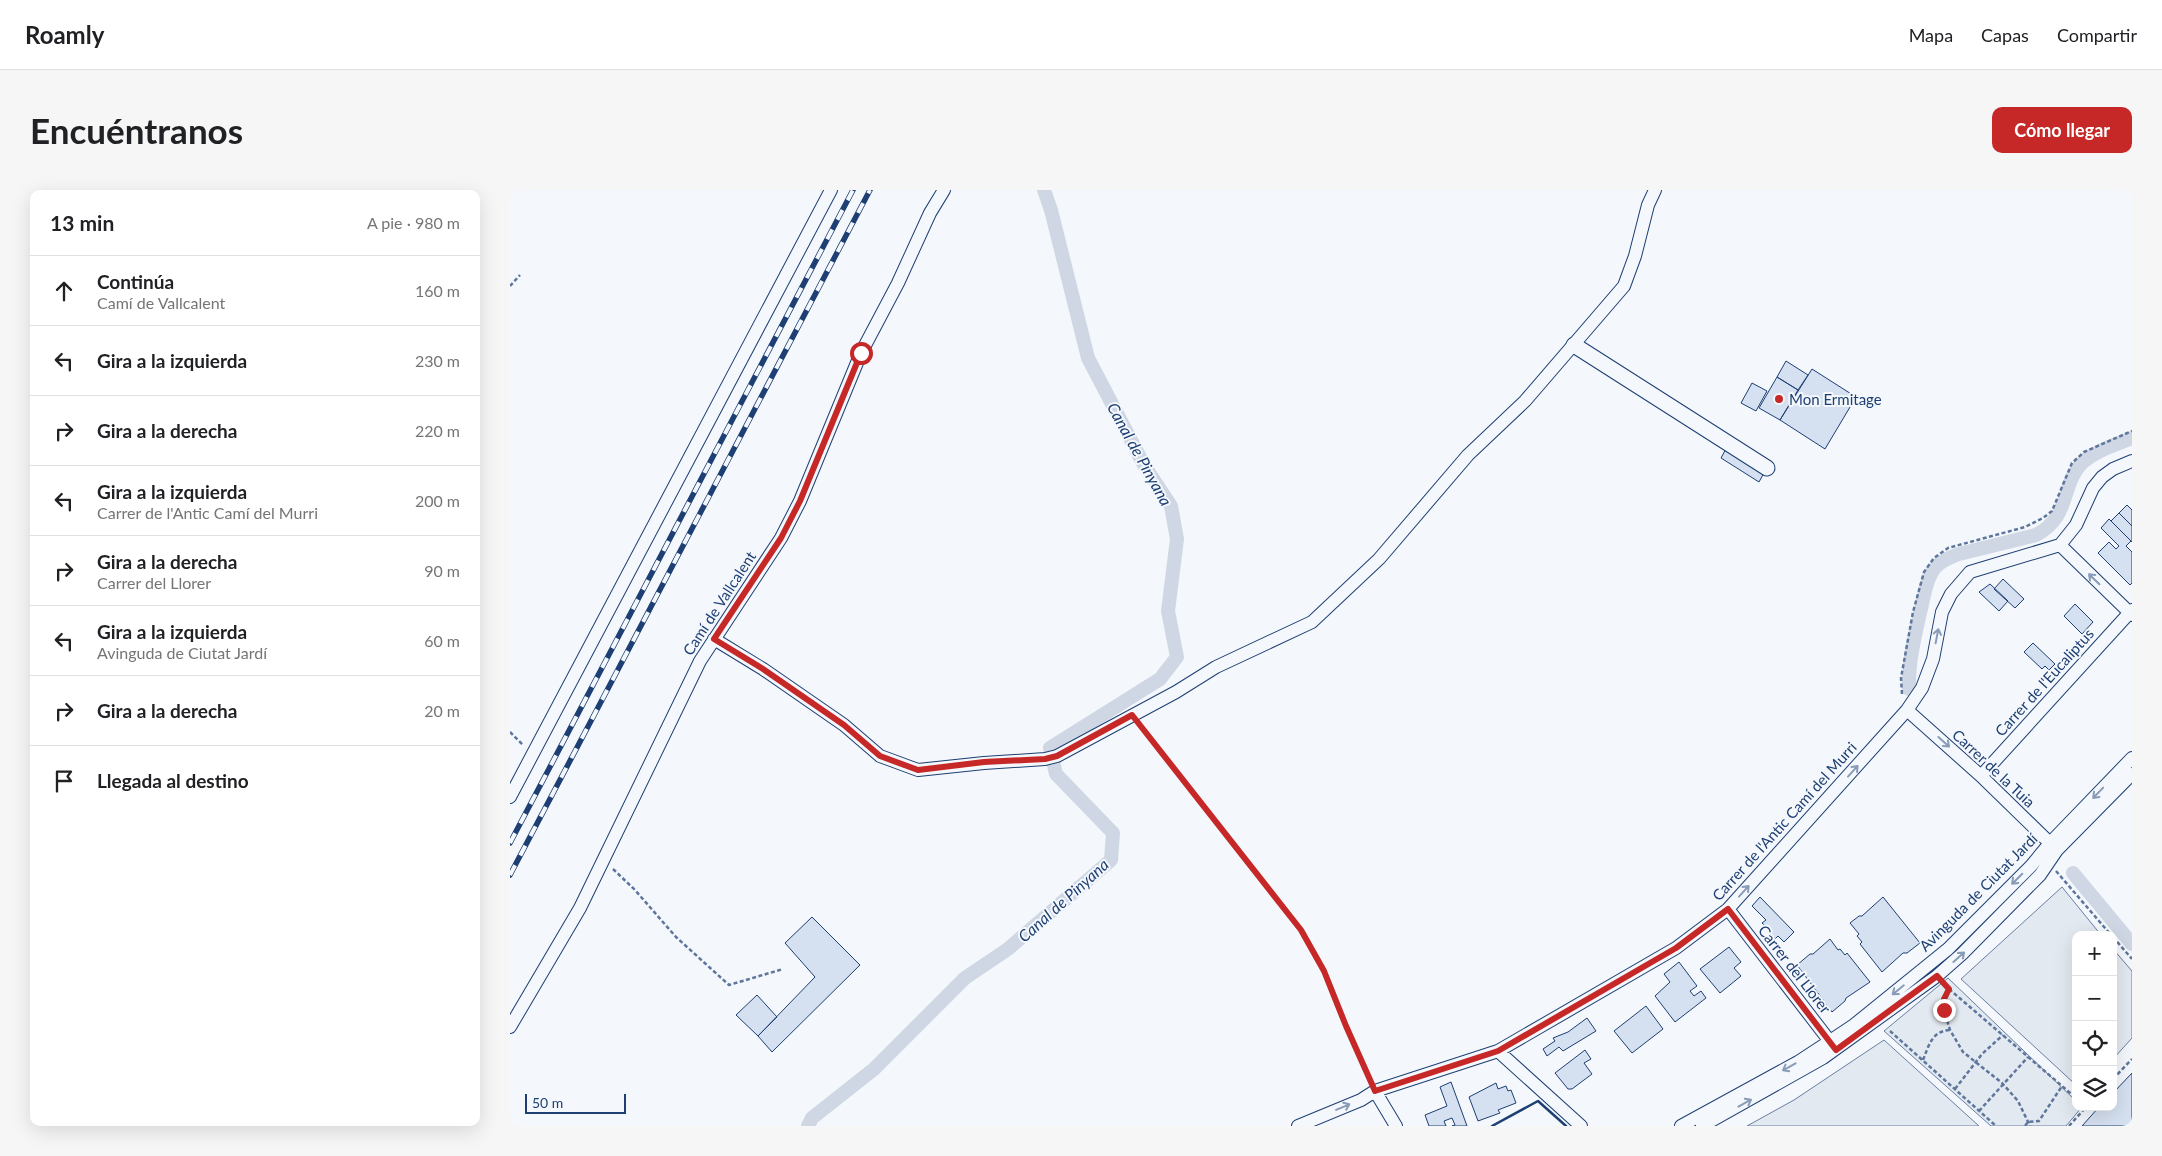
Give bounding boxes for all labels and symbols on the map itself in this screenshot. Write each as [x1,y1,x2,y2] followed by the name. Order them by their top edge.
[850,342,873,365] route start
[1789,390,1882,408] place label: Mon Ermitage
[1773,393,1785,405] marker: Mon Ermitage
[1104,399,1176,509] water label: Canal de Pinyana
[679,547,760,658] street label: Camí de Vallcalent
[2088,573,2101,585] one-way arrow
[1991,624,2097,740] street label: Carrer de l'Eucaliptus
[1933,628,1943,644] one-way arrow
[1949,725,2039,811] street label: Carrer de la Tuia
[1937,736,1950,748] one-way arrow
[1708,738,1860,904] street label: Carrer de l'Antic Camí del Murri
[1847,764,1858,777] one-way arrow
[2092,787,2104,799] one-way arrow
[1915,828,2042,955] street label: Avinguda de Ciutat Jardí
[1014,854,1112,946] water label: Canal de Pinyana
[2012,873,2024,885] one-way arrow
[1738,885,1750,898] one-way arrow
[1755,921,1835,1017] street label: Carrer del Llorer
[1952,951,1965,963] one-way arrow
[1892,984,1905,995] one-way arrow
[1933,999,1956,1022] route end
[1782,1063,1797,1072] one-way arrow
[525,1091,626,1114] scale bar
[1737,1097,1752,1107] one-way arrow
[1335,1102,1350,1112] one-way arrow

